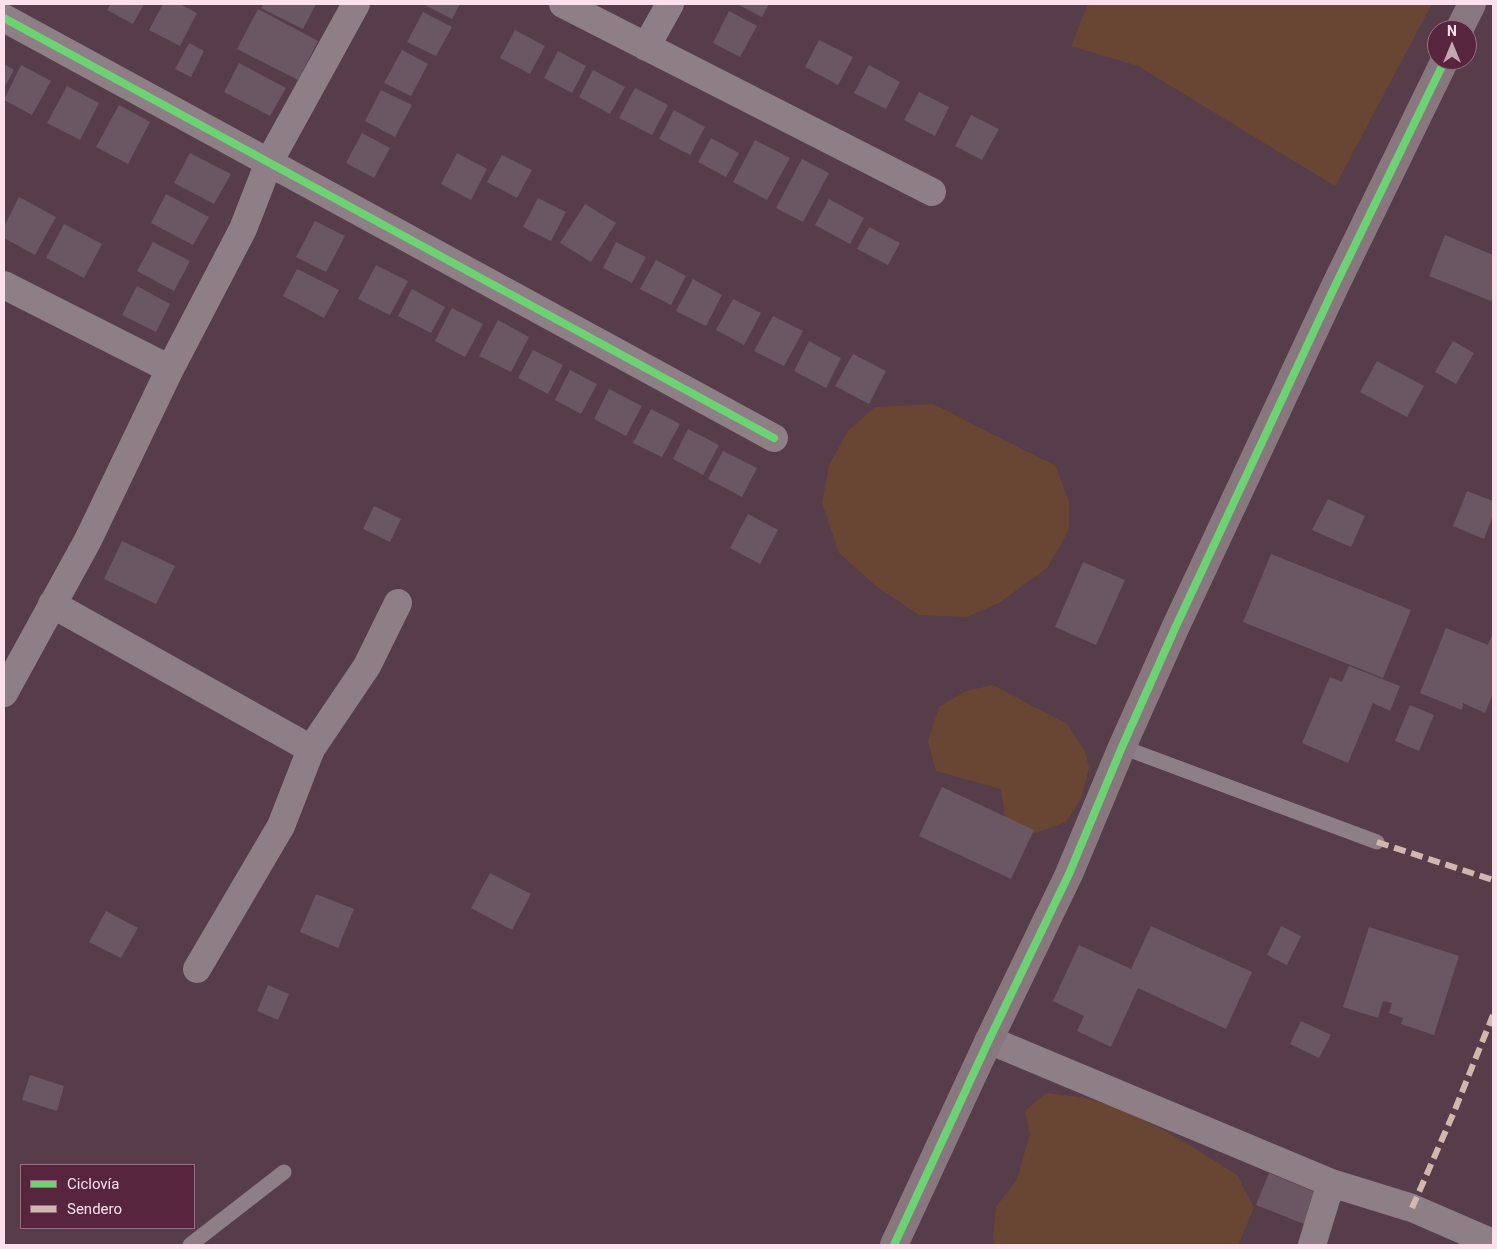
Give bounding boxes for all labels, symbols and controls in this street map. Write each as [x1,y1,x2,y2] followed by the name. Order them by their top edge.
[1427,20,1477,70] north arrow
[1447,23,1457,39] text: N
[20,1164,195,1229] legend
[67,1175,120,1193] text: Ciclovía
[67,1200,122,1218] text: Sendero

